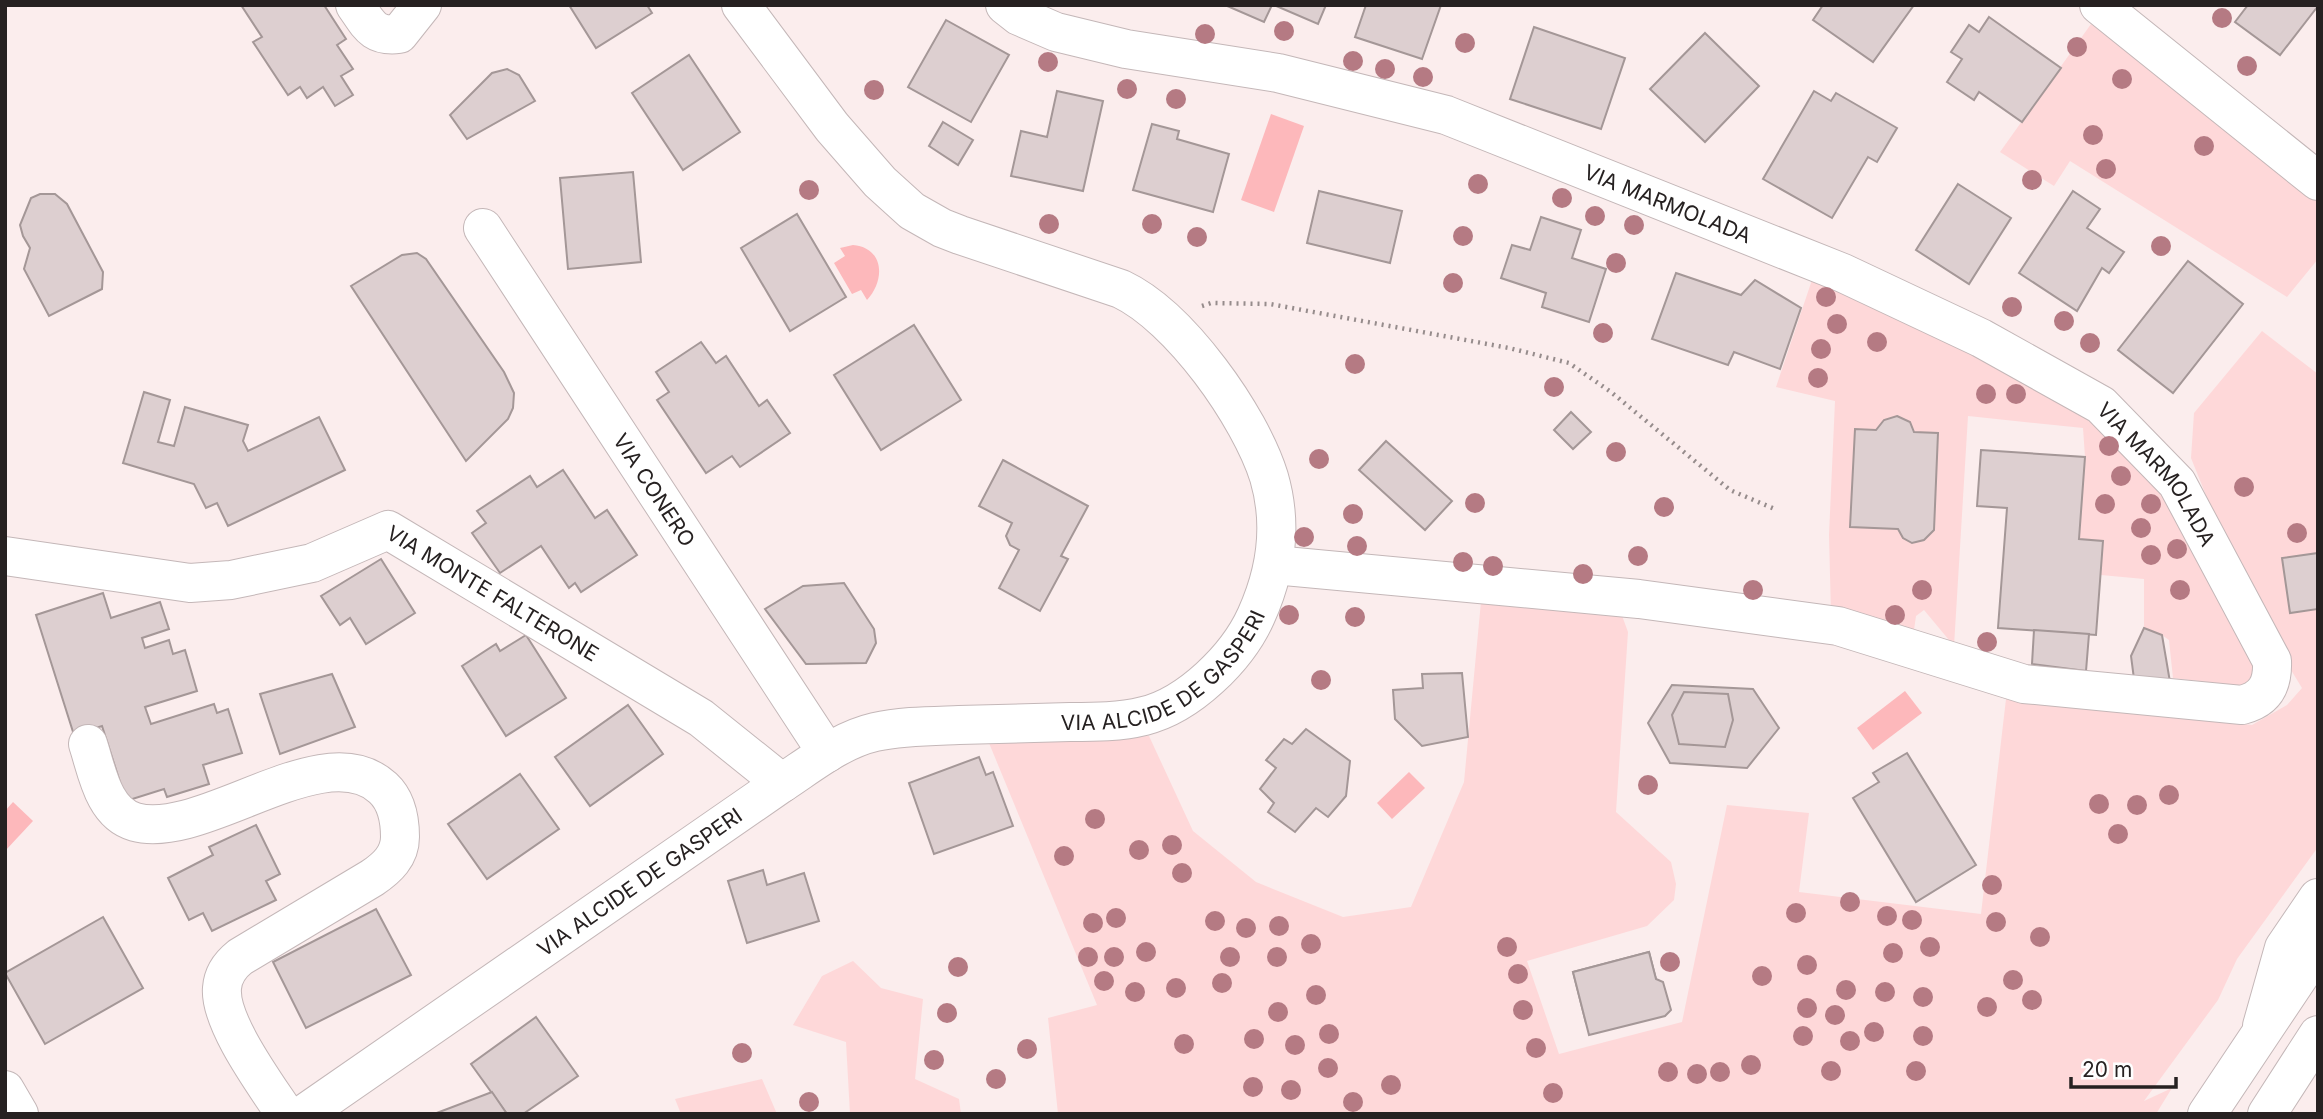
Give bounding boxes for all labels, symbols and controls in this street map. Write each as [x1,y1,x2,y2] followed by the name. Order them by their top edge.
[1581,159,1755,248] street label: VIA MARMOLADA
[2092,397,2221,550] street label: VIA MARMOLADA
[608,429,701,551] street label: VIA CONERO
[382,520,603,666] street label: VIA MONTE FALTERONE
[1061,606,1270,735] street label: VIA ALCIDE DE GASPERI
[532,802,746,961] street label: VIA ALCIDE DE GASPERI
[2071,1046,2176,1090] scale bar
[2082,1057,2132,1082] text: 20 m

